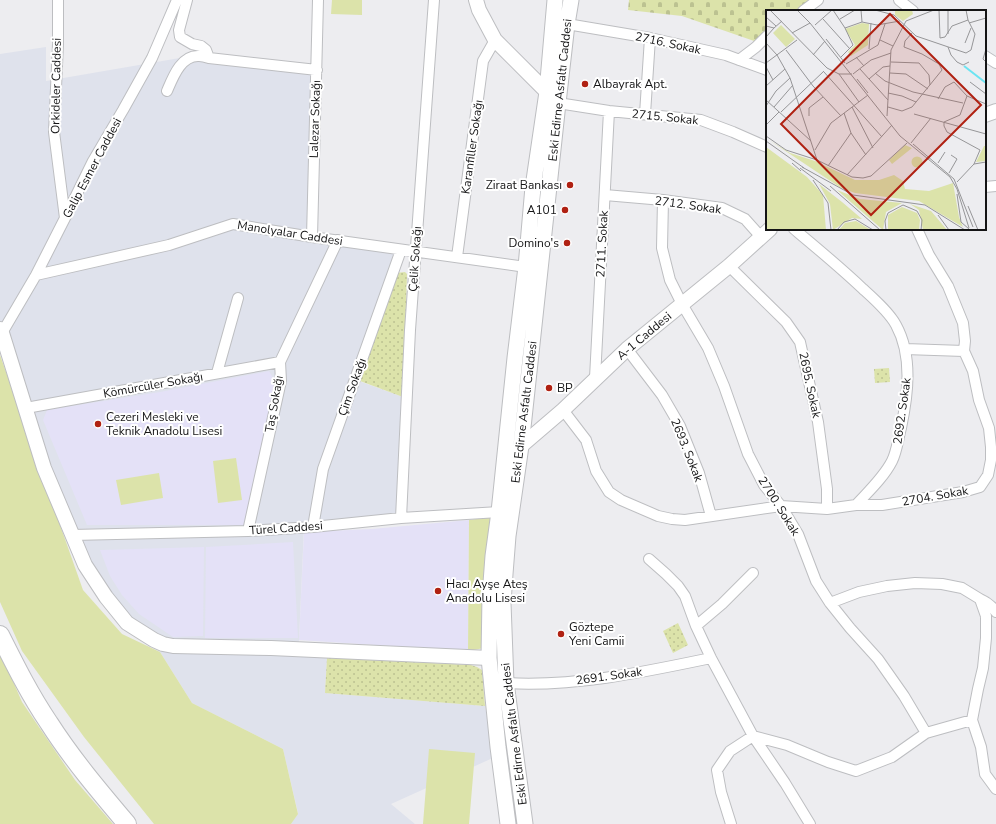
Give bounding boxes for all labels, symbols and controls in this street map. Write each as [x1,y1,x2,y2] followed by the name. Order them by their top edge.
[766,10,986,230] inset map
[545,18,575,162] street label: Eski Edirne Asfaltı Caddesi
[634,28,703,58] street label: 2716. Sokak
[47,38,65,134] street label: Orkideler Caddesi
[593,76,667,92] place label: Albayrak Apt.
[580,79,590,89] marker: Albayrak Apt.
[306,80,324,158] street label: Lalezar Sokağı
[457,99,487,195] street label: Karanfiller Sokağı
[631,106,700,129] street label: 2715. Sokak
[59,115,125,221] street label: Galip Esmer Caddesi
[486,177,562,193] place label: Ziraat Bankası
[565,180,575,190] marker: Ziraat Bankası
[654,192,723,218] street label: 2712. Sokak
[527,202,557,218] place label: A101
[560,205,570,215] marker: A101
[592,209,612,278] street label: 2711. Sokak
[236,217,344,249] street label: Manolyalar Caddesi
[405,226,425,292] street label: Çelik Sokağı
[508,235,559,251] place label: Domino's
[562,238,572,248] marker: Domino's
[613,308,675,364] street label: A-1 Caddesi
[507,340,541,484] street label: Eski Edirne Asfaltı Caddesi
[795,351,825,420] street label: 2695. Sokak
[334,356,370,418] street label: Çim Sokağı
[102,368,204,402] street label: Kömürcüler Sokağı
[261,374,287,434] street label: Taş Sokağı
[889,376,915,445] street label: 2692. Sokak
[557,380,573,396] place label: BP
[544,383,554,393] marker: BP
[106,409,222,439] place label: Cezeri Mesleki ve Teknik Anadolu Lisesi
[667,416,707,485] street label: 2693. Sokak
[93,419,103,429] marker: Cezeri Mesleki ve Teknik Anadolu Lisesi
[754,473,804,539] street label: 2700. Sokak
[901,482,970,510] street label: 2704. Sokak
[249,517,323,539] street label: Türel Caddesi
[446,576,528,606] place label: Hacı Ayşe Ateş Anadolu Lisesi
[433,586,443,596] marker: Hacı Ayşe Ateş Anadolu Lisesi
[568,619,624,649] place label: Göztepe Yeni Camii
[556,629,566,639] marker: Göztepe Yeni Camii
[497,662,531,806] street label: Eski Edirne Asfaltı Caddesi
[575,663,644,689] street label: 2691. Sokak

